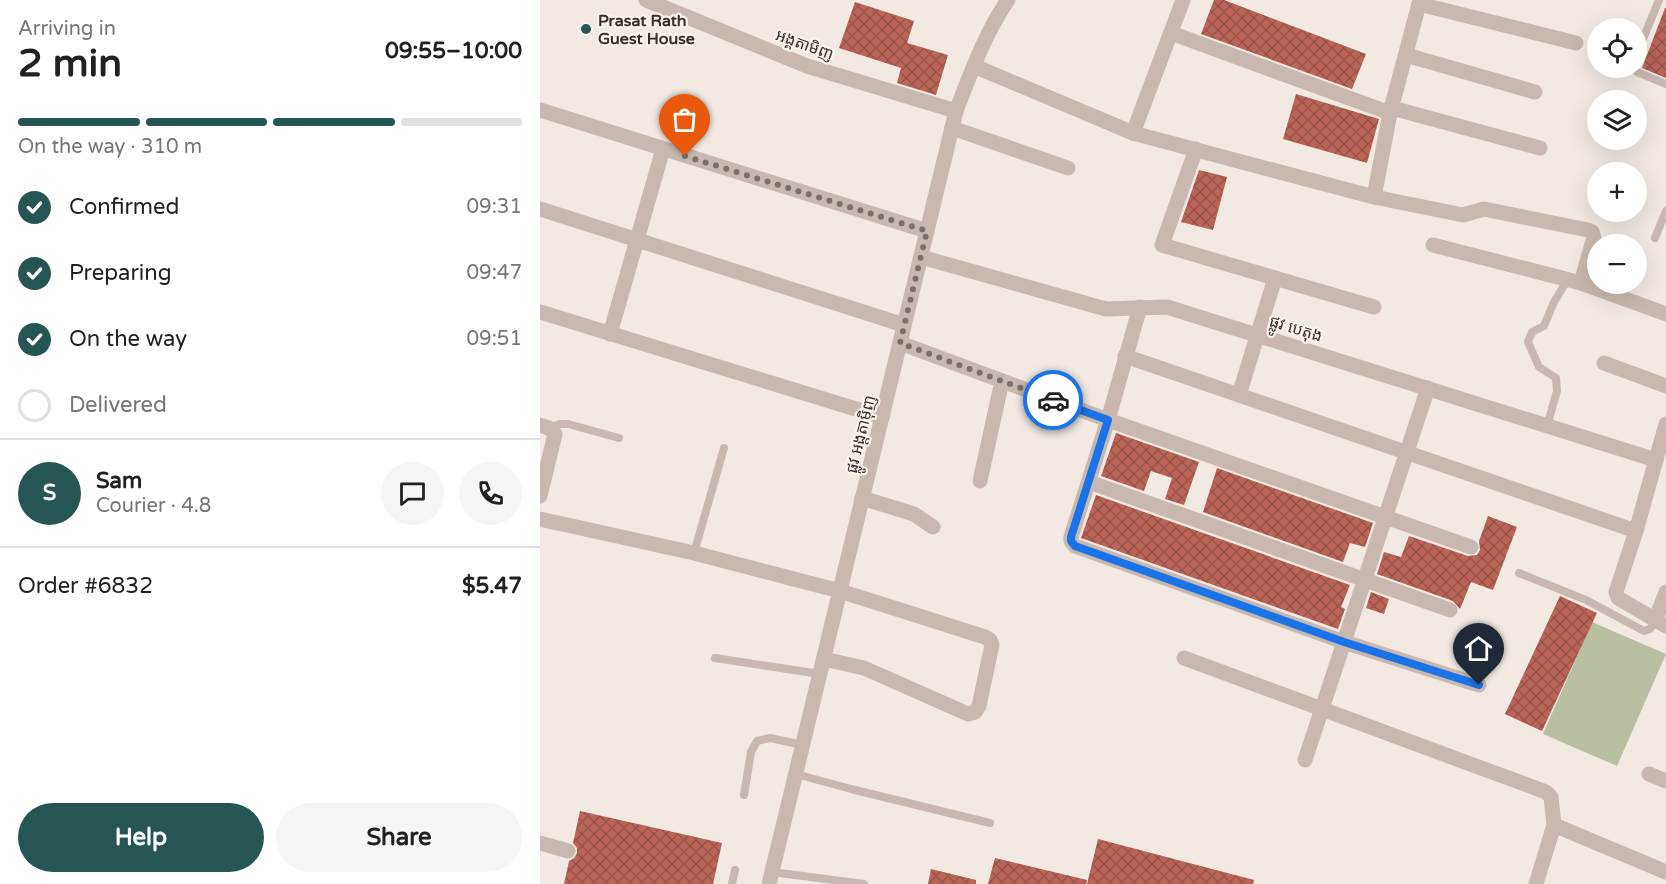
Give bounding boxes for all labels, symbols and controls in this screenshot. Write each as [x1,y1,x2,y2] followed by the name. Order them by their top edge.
[598,11,695,49] place label: Prasat Rath Guest House
[18,17,116,41] text: Arriving in
[1587,18,1647,294] map controls
[1587,18,1647,78] button: locate
[579,22,593,36] marker: Prasat Rath Guest House
[773,25,836,65] street label: អង្គតាមិញ
[385,38,522,64] text: 09:55–10:00
[18,40,122,87] text: 2 min
[1587,90,1647,150] button: layers
[659,94,710,156] pin
[668,103,701,136] icon: bag
[18,135,202,159] text: On the way · 310 m
[1587,162,1647,222] button: +
[18,191,51,224] icon: check
[69,194,179,220] text: Confirmed
[467,195,522,219] text: 09:31
[1587,234,1647,294] button: −
[18,257,51,290] icon: check
[69,260,172,286] text: Preparing
[467,261,522,285] text: 09:47
[1266,311,1325,350] street label: ផ្លូវ បេតុង
[18,323,51,356] icon: check
[69,326,187,352] text: On the way
[467,327,522,351] text: 09:51
[1023,370,1083,430] courier
[1037,384,1070,417] icon: car
[69,392,167,418] text: Delivered
[842,393,884,476] street label: ផ្លូវ អង្តតាម៉ិញ
[381,462,444,525] button: chat
[459,462,522,525] button: phone
[96,468,142,494] text: Sam
[43,480,56,506] text: S
[96,494,211,518] text: Courier · 4.8
[18,573,153,599] text: Order #6832
[462,573,522,599] text: $5.47
[1453,623,1504,685] pin
[1462,632,1495,665] icon: home
[18,803,264,872] button: Help
[276,803,522,872] button: Share

